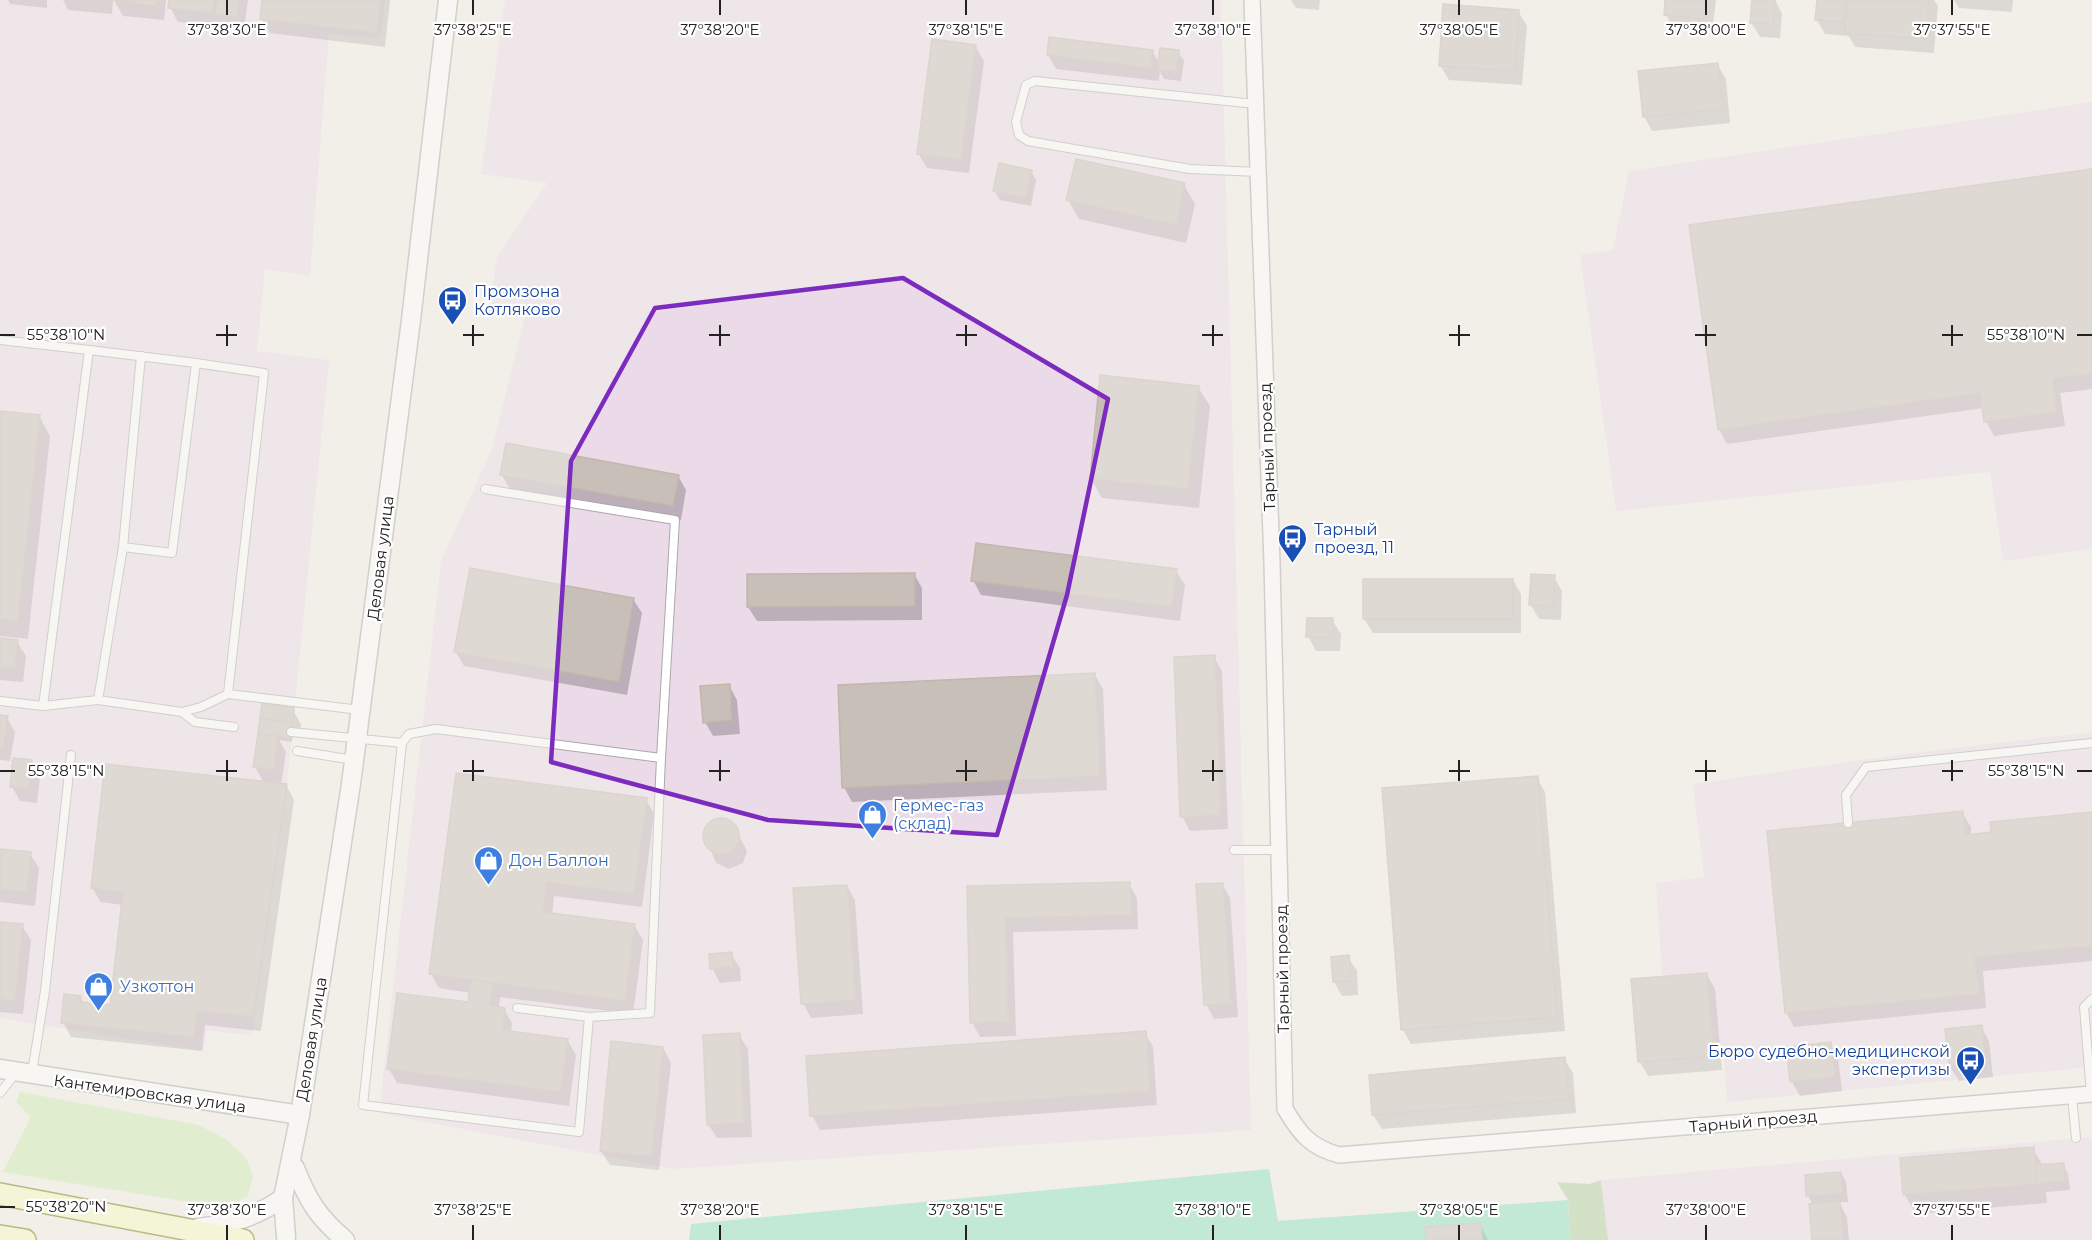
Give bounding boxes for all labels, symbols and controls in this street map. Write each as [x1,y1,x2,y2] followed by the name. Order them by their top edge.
[187,20,267,39] text: 37°38'30"E
[434,20,512,39] text: 37°38'25"E
[680,20,760,39] text: 37°38'20"E
[928,20,1004,39] text: 37°38'15"E
[1175,20,1251,39] text: 37°38'10"E
[1420,20,1498,39] text: 37°38'05"E
[1666,20,1746,39] text: 37°38'00"E
[1914,20,1990,39] text: 37°37'55"E
[474,282,561,319] place label: Промзона Котляково
[437,284,469,326] bus stop icon: Промзона Котляково
[27,325,105,344] text: 55°38'10"N
[1987,325,2065,344] text: 55°38'10"N
[1256,382,1279,512] street label: Тарный проезд
[363,495,398,621] street label: Деловая улица
[1314,520,1394,557] place label: Тарный проезд, 11
[1277,522,1309,564] bus stop icon: Тарный проезд, 11
[28,761,104,780] text: 55°38'15"N
[1988,761,2064,780] text: 55°38'15"N
[893,796,984,833] place label: Гермес-газ (склад)
[856,798,888,840] shop icon: Гермес-газ (склад)
[472,844,504,886] shop icon: Дон Баллон
[509,851,609,870] place label: Дон Баллон
[1272,905,1293,1033] street label: Тарный проезд
[83,970,115,1012] shop icon: Узкоттон
[292,976,331,1102] street label: Деловая улица
[120,977,194,996] place label: Узкоттон
[1708,1042,1950,1079] place label: Бюро судебно-медицинской экспертизы
[1955,1044,1987,1086] bus stop icon: Бюро судебно-медицинской экспертизы
[53,1071,247,1116] street label: Кантемировская улица
[1688,1106,1818,1137] street label: Тарный проезд
[26,1197,107,1216] text: 55°38'20"N
[187,1200,267,1219] text: 37°38'30"E
[434,1200,512,1219] text: 37°38'25"E
[680,1200,760,1219] text: 37°38'20"E
[928,1200,1004,1219] text: 37°38'15"E
[1175,1200,1251,1219] text: 37°38'10"E
[1420,1200,1498,1219] text: 37°38'05"E
[1666,1200,1746,1219] text: 37°38'00"E
[1914,1200,1990,1219] text: 37°37'55"E

